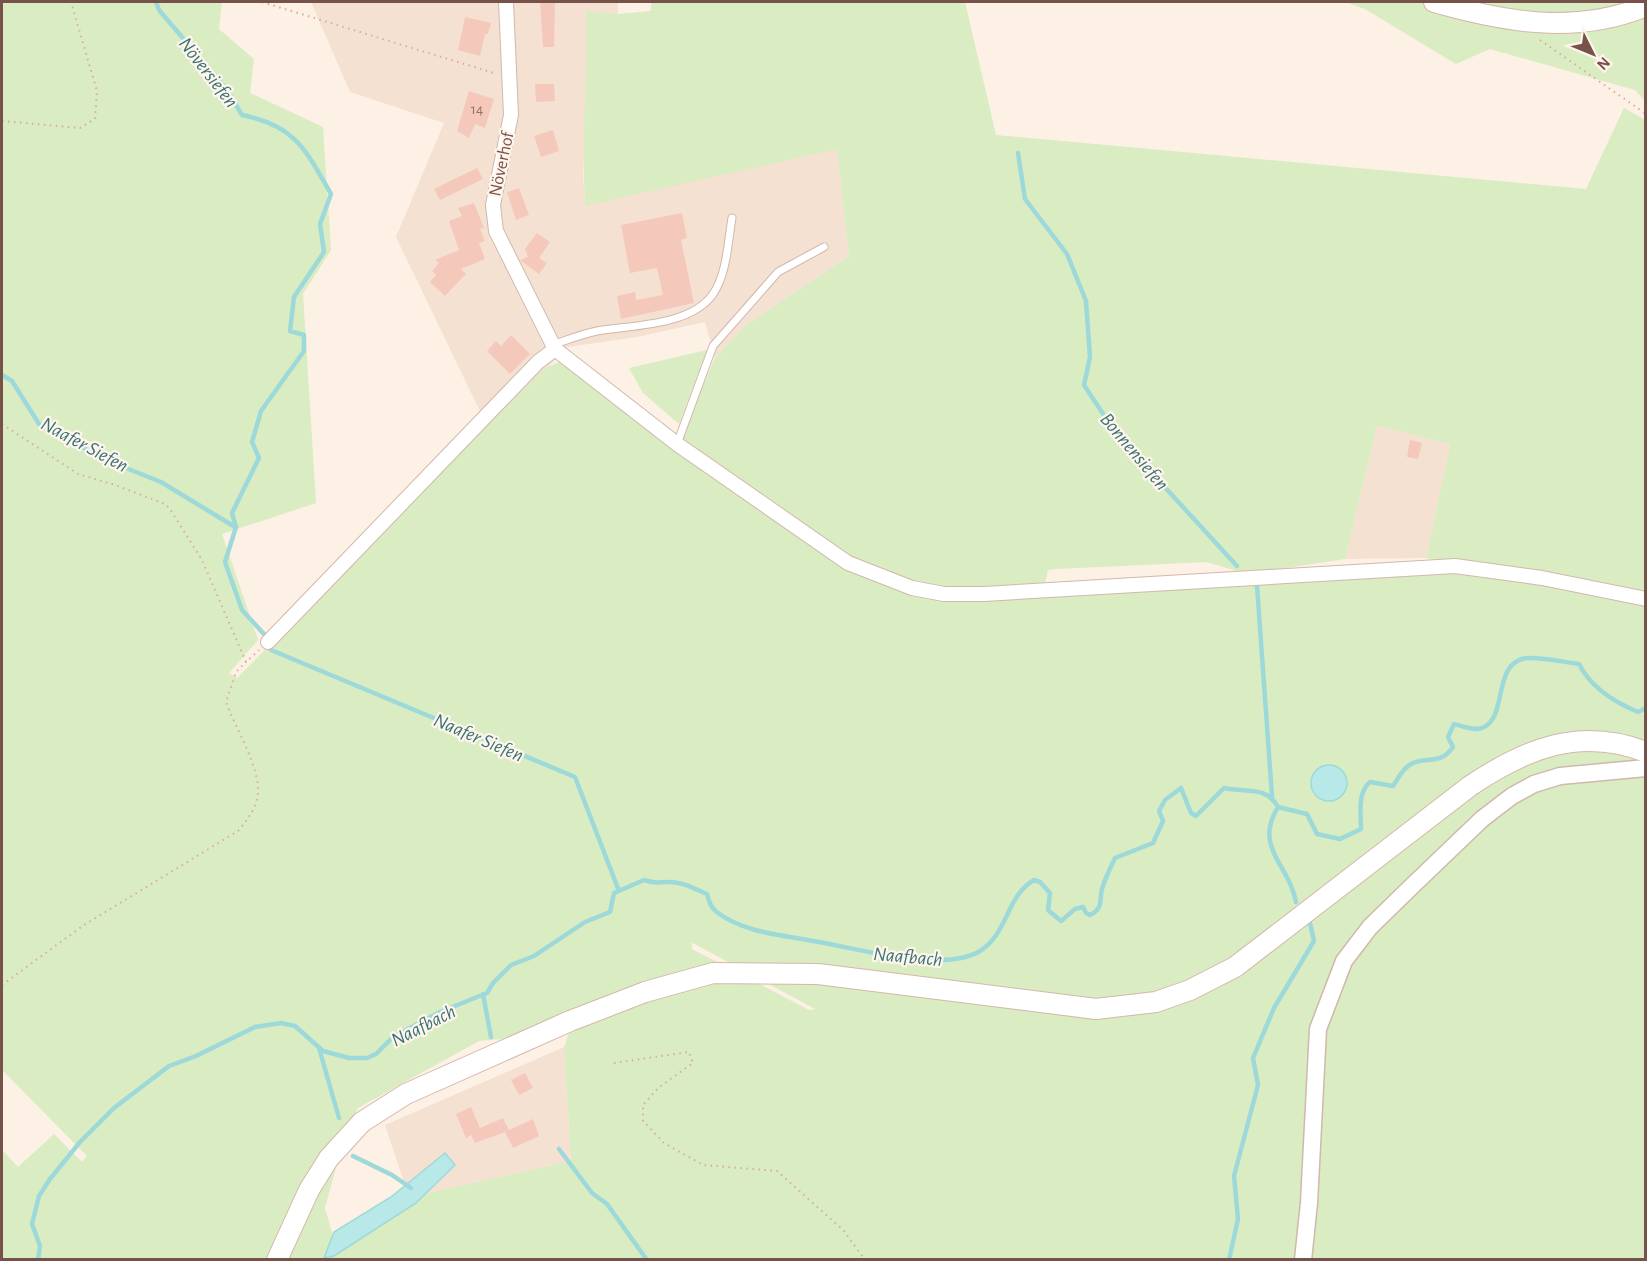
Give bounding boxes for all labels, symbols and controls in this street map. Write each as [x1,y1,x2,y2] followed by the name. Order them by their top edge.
[1563,24,1623,84] north arrow
[175,34,242,111] water label: Növersiefen
[1594,54,1613,73] text: N
[471,102,483,117] house number: 14
[486,129,518,198] street label: Növerhof
[1096,409,1172,494] water label: Bonnensiefen
[38,414,131,476] water label: Naafer Siefen
[431,710,526,766] water label: Naafer Siefen
[873,944,943,970] water label: Naafbach
[388,1001,459,1051] water label: Naafbach

